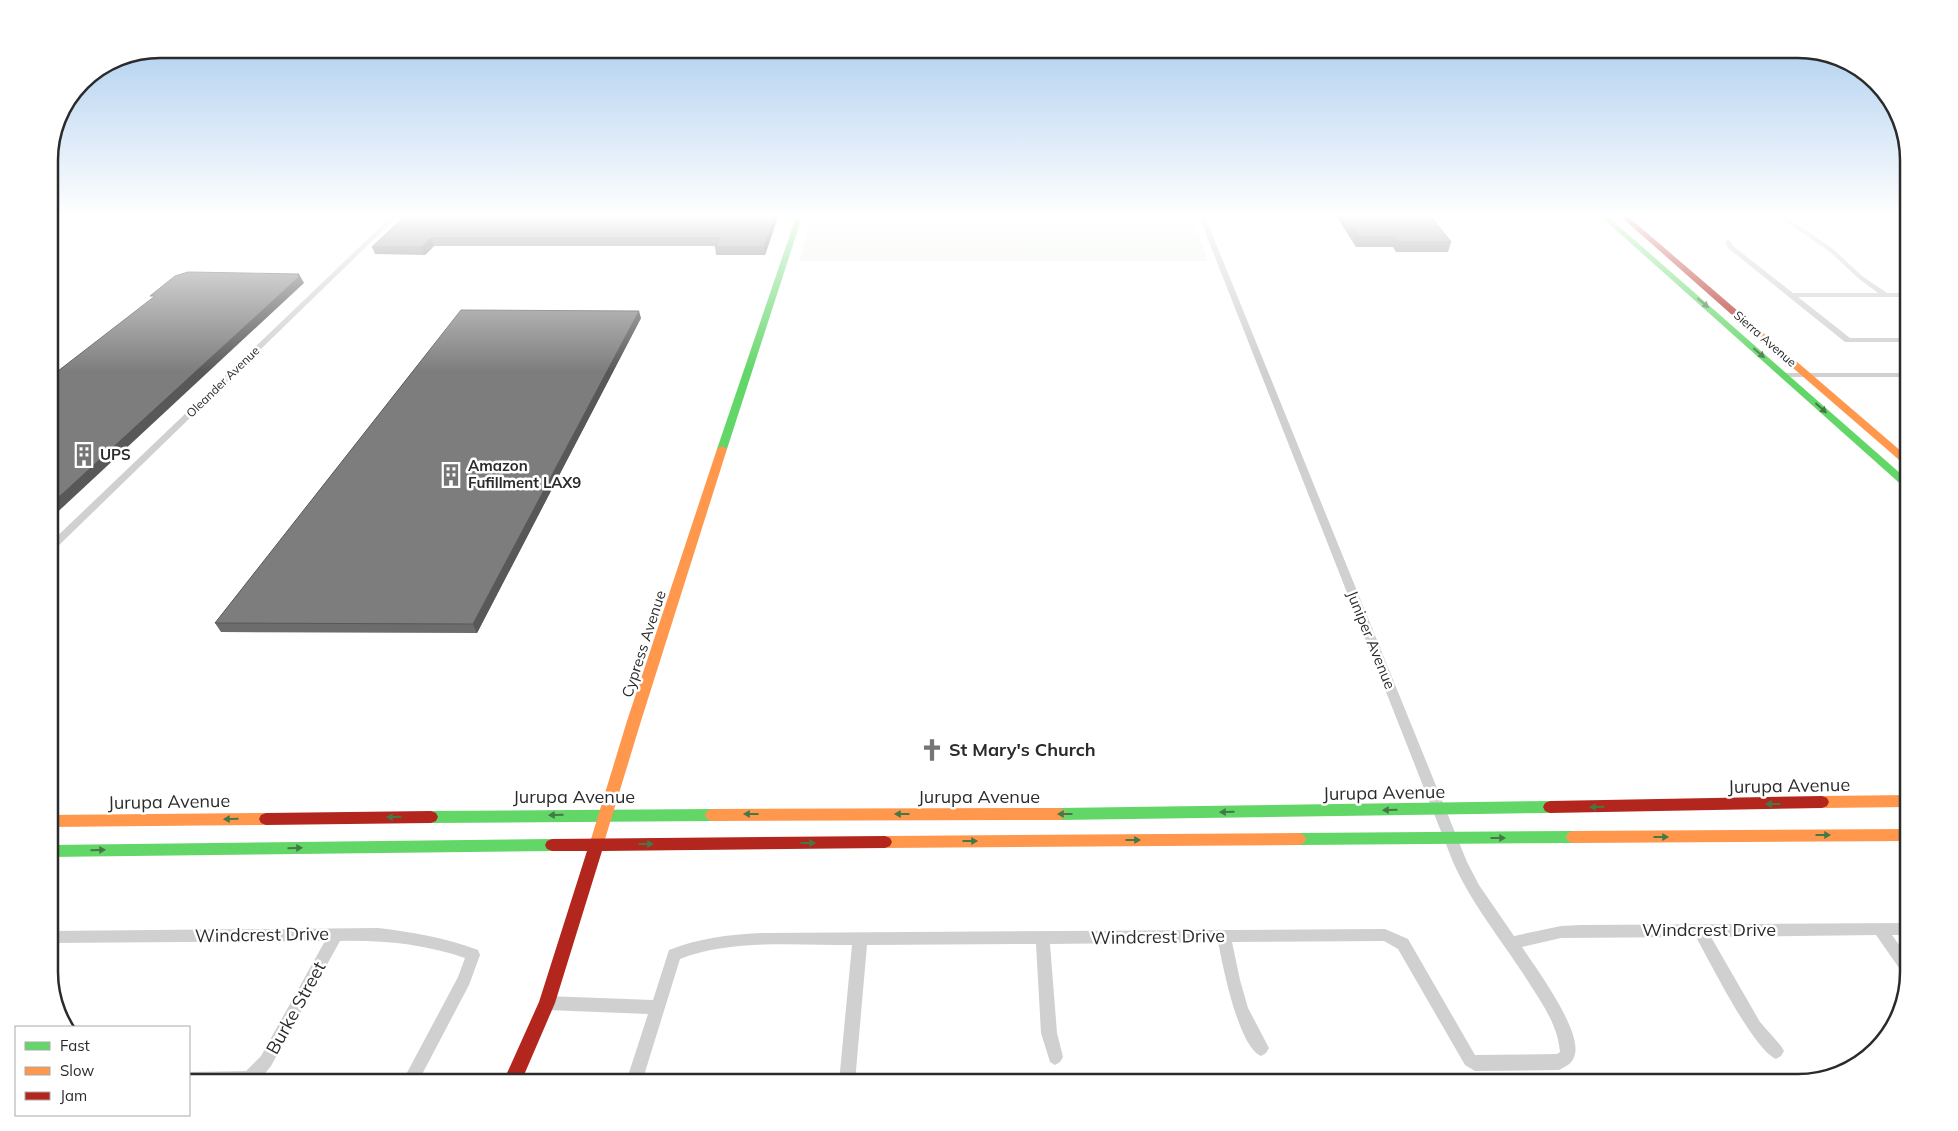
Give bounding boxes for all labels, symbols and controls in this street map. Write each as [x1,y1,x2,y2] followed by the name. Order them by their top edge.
[1696,297,1708,309] one-way arrow
[1731,307,1800,370] street label: Sierra Avenue
[183,343,262,420] street label: Oleander Avenue
[1753,347,1766,358] one-way arrow
[1815,402,1827,414] one-way arrow
[71,442,97,468] building icon: UPS
[100,445,131,464] place label: UPS
[468,456,581,492] place label: Amazon Fufillment LAX9
[438,462,464,488] building icon: Amazon Fufillment LAX9
[617,588,670,700] street label: Cypress Avenue
[1343,588,1400,692] street label: Juniper Avenue
[919,737,945,763] church icon: St Mary's Church
[949,738,1096,761] place label: St Mary's Church
[1728,773,1850,798] street label: Jurupa Avenue
[1323,780,1445,805] street label: Jurupa Avenue
[513,785,635,808] street label: Jurupa Avenue
[918,785,1040,808] street label: Jurupa Avenue
[108,789,230,814] street label: Jurupa Avenue
[1765,800,1781,808] one-way arrow
[1589,803,1605,811] one-way arrow
[1381,806,1397,814] one-way arrow
[1219,808,1235,816] one-way arrow
[743,810,759,818] one-way arrow
[894,810,910,818] one-way arrow
[1056,810,1072,818] one-way arrow
[548,811,564,819] one-way arrow
[385,813,401,821] one-way arrow
[223,815,239,823] one-way arrow
[1816,831,1832,839] one-way arrow
[1653,833,1669,841] one-way arrow
[1491,834,1507,842] one-way arrow
[1125,836,1141,844] one-way arrow
[963,837,979,845] one-way arrow
[800,839,816,847] one-way arrow
[638,840,654,848] one-way arrow
[287,844,303,852] one-way arrow
[90,846,106,854] one-way arrow
[1642,918,1776,941] street label: Windcrest Drive
[195,922,329,947] street label: Windcrest Drive
[1091,924,1225,949] street label: Windcrest Drive
[261,957,330,1058] street label: Burke Street
[15,1026,190,1116] legend
[60,1036,90,1055] text: Fast
[60,1061,94,1080] text: Slow
[60,1086,87,1105] text: Jam

